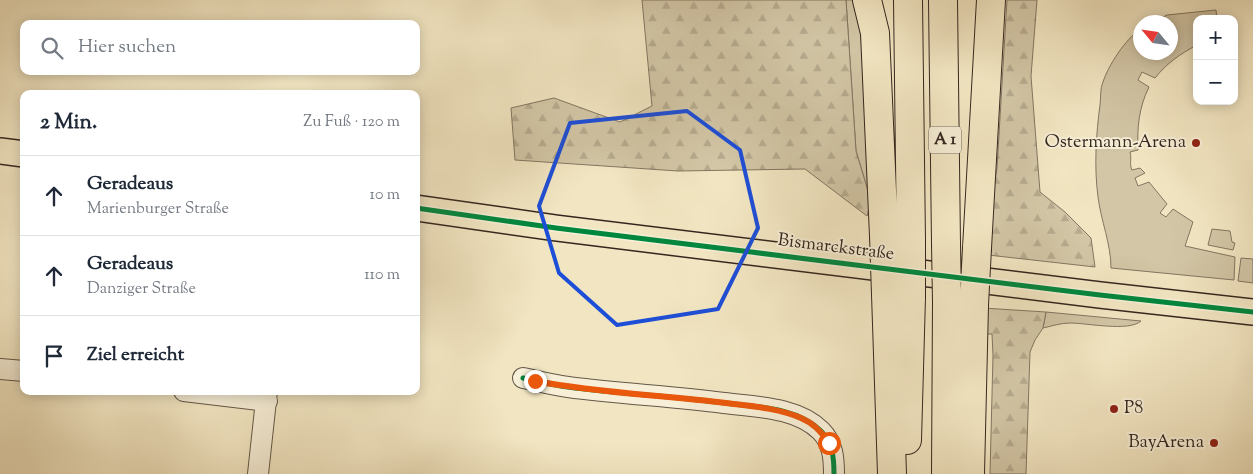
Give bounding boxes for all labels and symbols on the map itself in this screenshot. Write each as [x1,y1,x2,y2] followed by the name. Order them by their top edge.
[1133,15,1178,60] north arrow
[929,126,961,154] road number: A 1
[1044,130,1186,156] place label: Ostermann-Arena
[1190,137,1202,149] marker: Ostermann-Arena
[776,228,896,268] street label: Bismarckstraße
[524,370,547,393] route end
[1124,396,1143,422] place label: P8
[1108,403,1120,415] marker: P8
[1128,430,1204,456] place label: BayArena
[818,432,841,455] route start
[1208,437,1220,449] marker: BayArena

